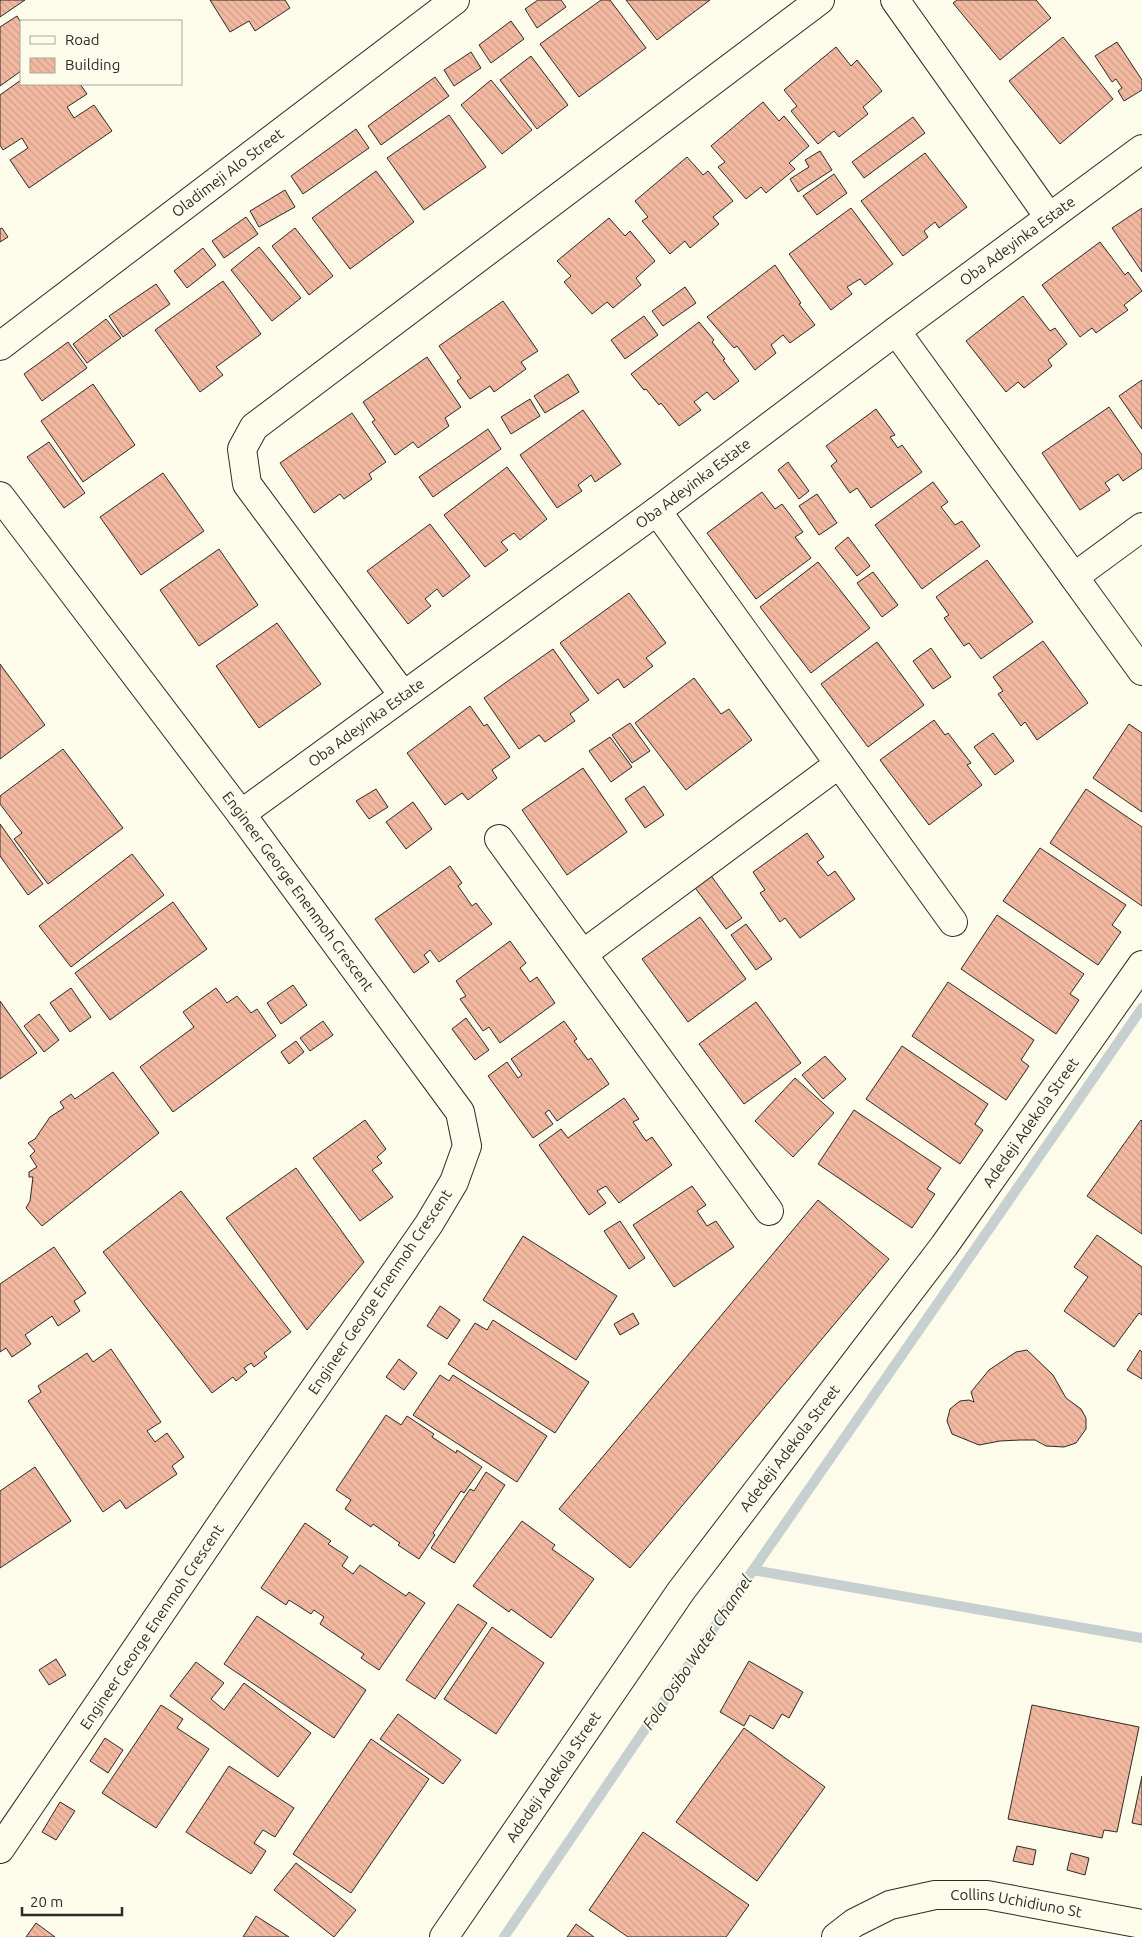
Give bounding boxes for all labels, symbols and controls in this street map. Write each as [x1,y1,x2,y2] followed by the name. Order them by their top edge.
[20,20,182,85] legend
[65,31,100,48] text: Road
[65,56,120,73] text: Building
[168,125,287,220] street label: Oladimeji Alo Street
[956,192,1078,289] street label: Oba Adeyinka Estate
[632,435,754,532] street label: Oba Adeyinka Estate
[305,674,427,770] street label: Oba Adeyinka Estate
[219,788,377,994] street label: Engineer George Enenmoh Crescent
[979,1054,1082,1191] street label: Adedeji Adekola Street
[304,1186,455,1397] street label: Engineer George Enenmoh Crescent
[736,1381,843,1514] street label: Adedeji Adekola Street
[76,1521,227,1732] street label: Engineer George Enenmoh Crescent
[639,1571,756,1733] water label: Fola Osibo Water Channel
[503,1708,604,1845] street label: Adedeji Adekola Street
[22,1884,122,1916] scale bar
[950,1886,1083,1921] street label: Collins Uchidiuno St
[30,1893,63,1910] text: 20 m

